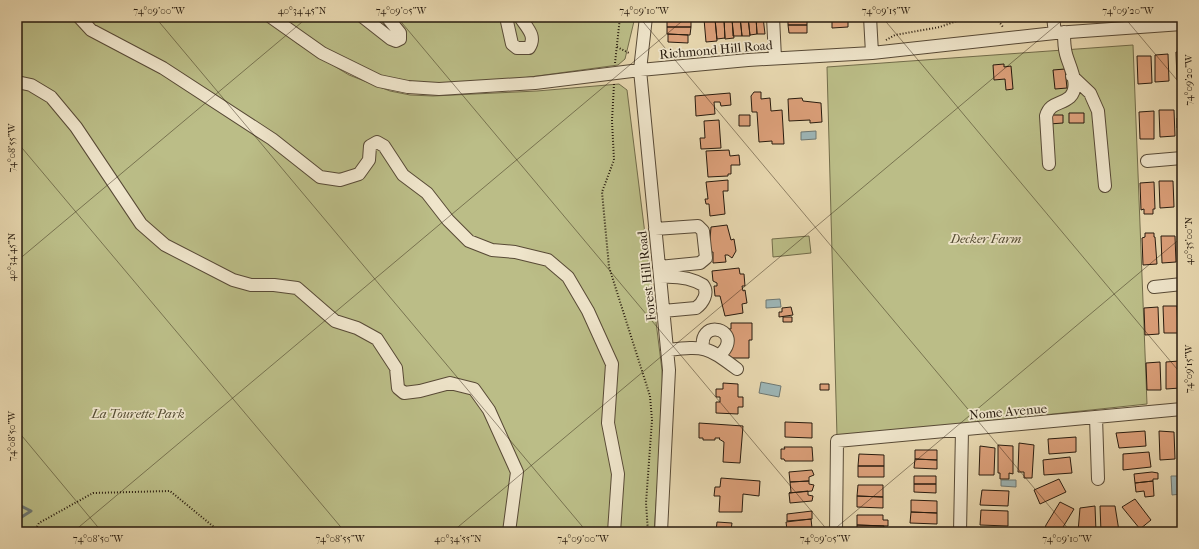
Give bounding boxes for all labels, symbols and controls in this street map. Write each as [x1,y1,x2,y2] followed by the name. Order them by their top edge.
[133,5,186,17] text: 74°09'00"W
[278,5,327,17] text: 40°34'45"N
[376,5,427,17] text: 74°09'05"W
[619,5,670,17] text: 74°09'10"W
[862,5,911,17] text: 74°09'15"W
[1102,5,1155,17] text: 74°09'20"W
[659,37,774,62] street label: Richmond Hill Road
[1183,53,1195,106] text: 74°09'20"W
[6,122,18,173] text: 74°08'55"W
[1183,217,1195,265] text: 40°35'00"N
[634,229,659,322] street label: Forest Hill Road
[949,231,1022,246] park label: Decker Farm
[6,232,18,281] text: 40°34'45"N
[1183,344,1195,393] text: 74°09'15"W
[968,401,1048,422] street label: Nome Avenue
[90,406,185,421] park label: La Tourette Park
[6,410,18,461] text: 74°08'50"W
[73,533,124,545] text: 74°08'50"W
[315,533,366,545] text: 74°08'55"W
[434,533,482,545] text: 40°34'55"N
[557,533,610,545] text: 74°09'00"W
[800,533,851,545] text: 74°09'05"W
[1042,533,1093,545] text: 74°09'10"W

